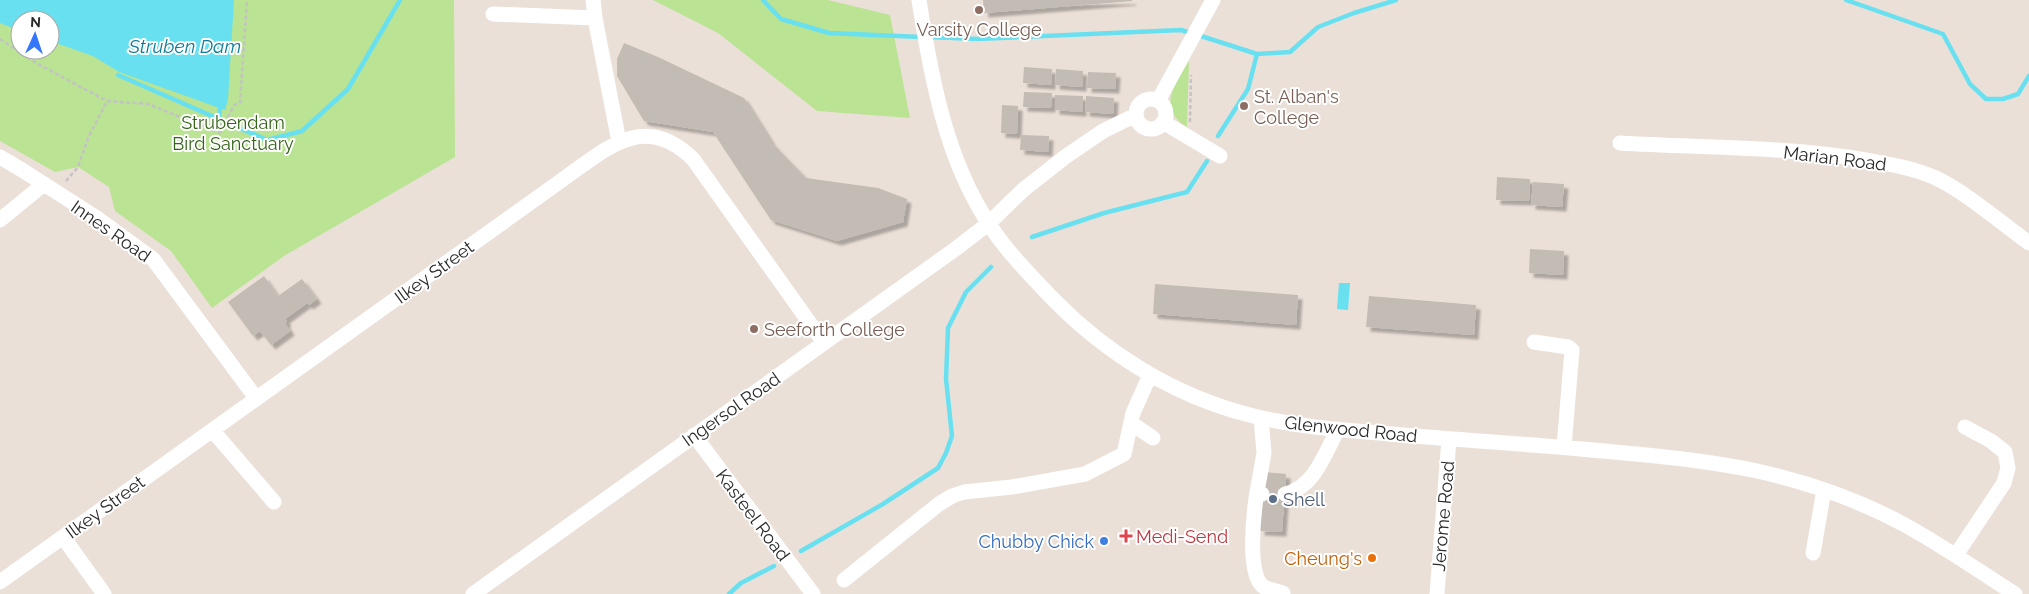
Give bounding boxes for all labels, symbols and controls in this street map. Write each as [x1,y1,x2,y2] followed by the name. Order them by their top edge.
[973,4,985,16] marker: Varsity College
[10,10,60,60] north arrow
[30,14,41,30] text: N
[916,19,1042,40] place label: Varsity College
[128,35,241,57] water label: Struben Dam
[1254,86,1339,128] place label: St. Alban's College
[1238,100,1250,112] marker: St. Alban's College
[172,112,294,154] park label: Strubendam Bird Sanctuary
[1782,141,1888,175] street label: Marian Road
[67,196,155,266] street label: Innes Road
[390,236,478,308] street label: Ilkey Street
[764,319,905,340] place label: Seeforth College
[748,323,760,335] marker: Seeforth College
[678,368,784,450] street label: Ingersol Road
[1284,412,1418,446] street label: Glenwood Road
[1428,460,1458,572] street label: Jerome Road
[712,465,794,565] street label: Kasteel Road
[61,471,149,543] street label: Ilkey Street
[1283,489,1325,510] place label: Shell
[1267,493,1279,505] marker: Shell
[1136,526,1228,547] place label: Medi-Send
[1120,530,1132,542] marker: Medi-Send
[979,531,1094,552] place label: Chubby Chick
[1098,535,1110,547] marker: Chubby Chick
[1284,548,1362,569] place label: Cheung's
[1366,552,1378,564] marker: Cheung's

